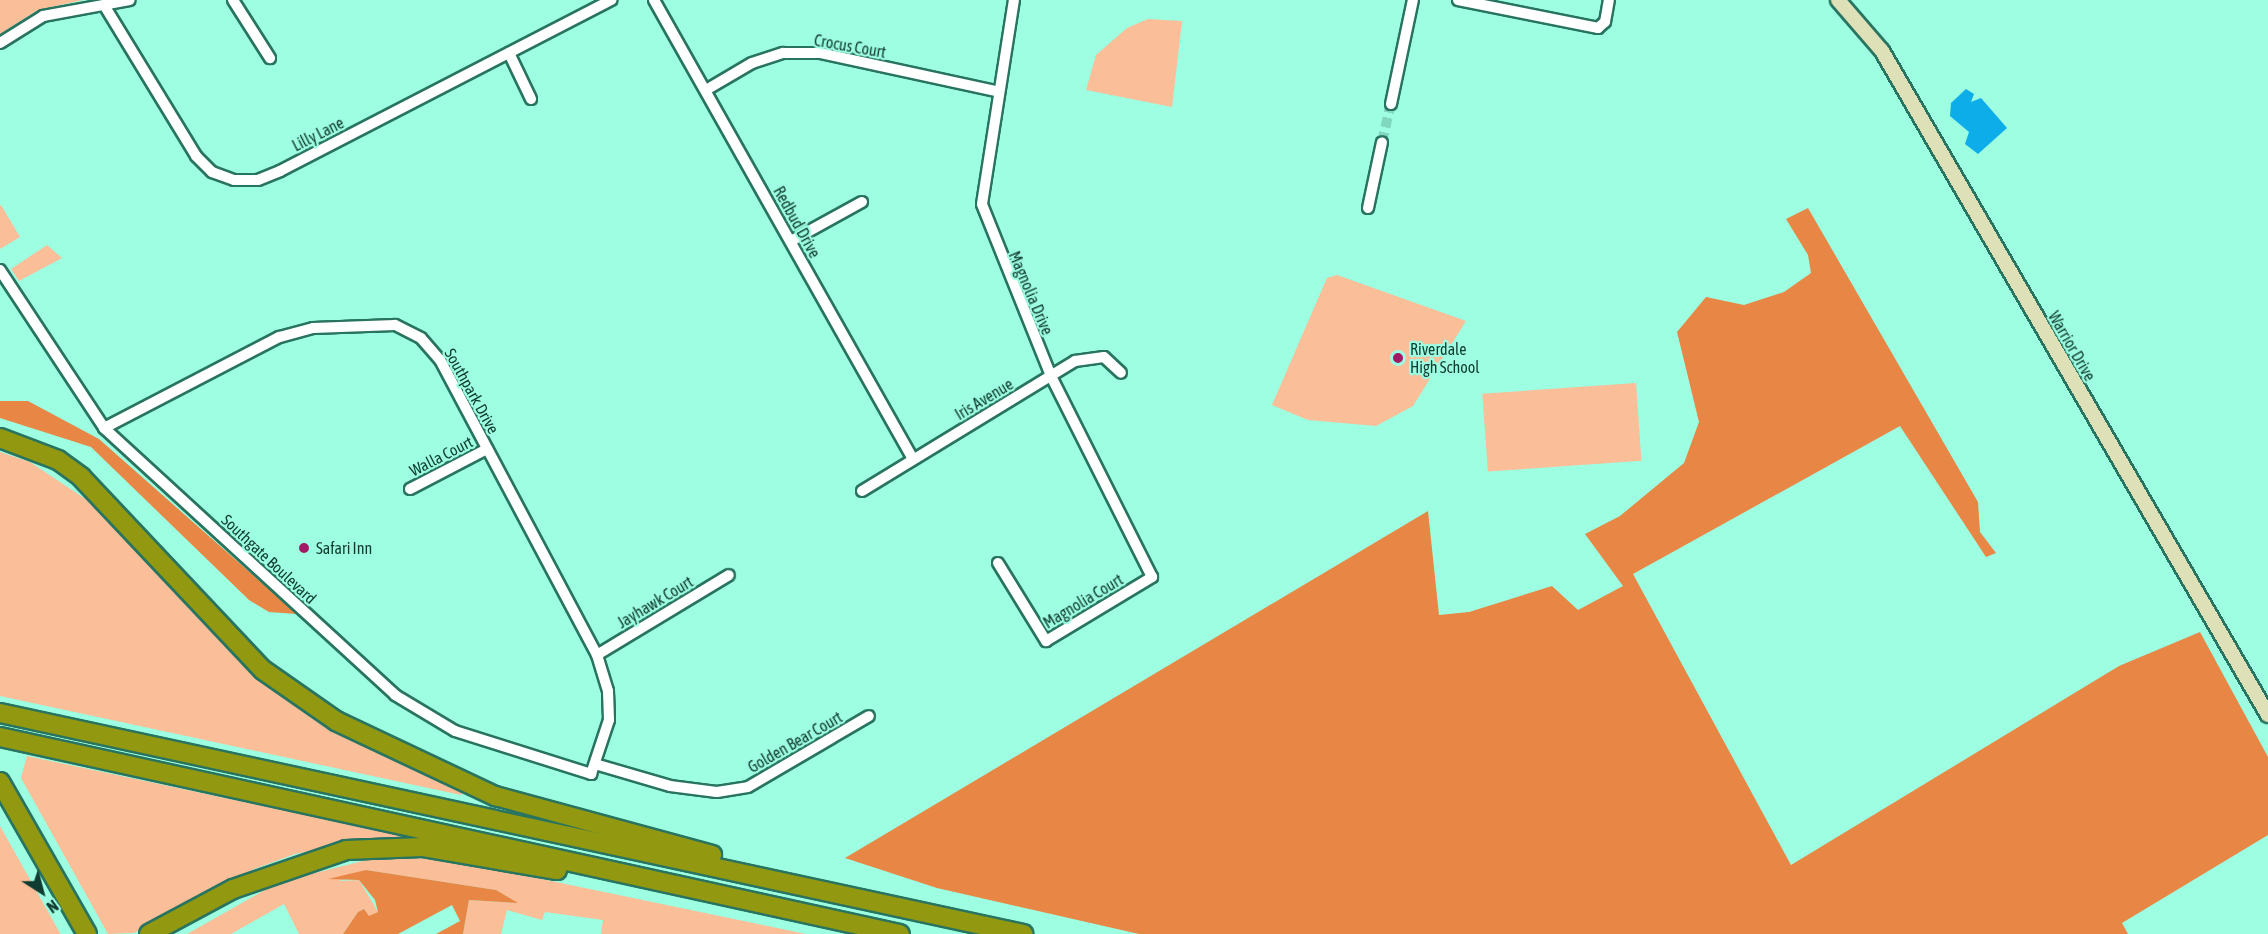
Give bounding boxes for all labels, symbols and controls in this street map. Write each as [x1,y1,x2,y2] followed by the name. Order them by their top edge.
[813,30,887,62] street label: Crocus Court
[289,113,347,155] street label: Lilly Lane
[769,183,825,261] street label: Redbud Drive
[1005,248,1057,338] street label: Magnolia Drive
[2044,308,2100,384] street label: Warrior Drive
[1410,339,1479,377] place label: Riverdale High School
[441,345,503,437] street label: Southpark Drive
[1391,351,1405,365] marker: Riverdale High School
[951,374,1017,424] street label: Iris Avenue
[406,432,476,480] street label: Walla Court
[218,510,320,608] street label: Southgate Boulevard
[316,538,372,558] place label: Safari Inn
[297,541,311,555] marker: Safari Inn
[1040,570,1126,632] street label: Magnolia Court
[614,572,696,632] street label: Jayhawk Court
[744,707,846,777] street label: Golden Bear Court
[12,862,72,922] north arrow
[43,896,62,917] text: N

